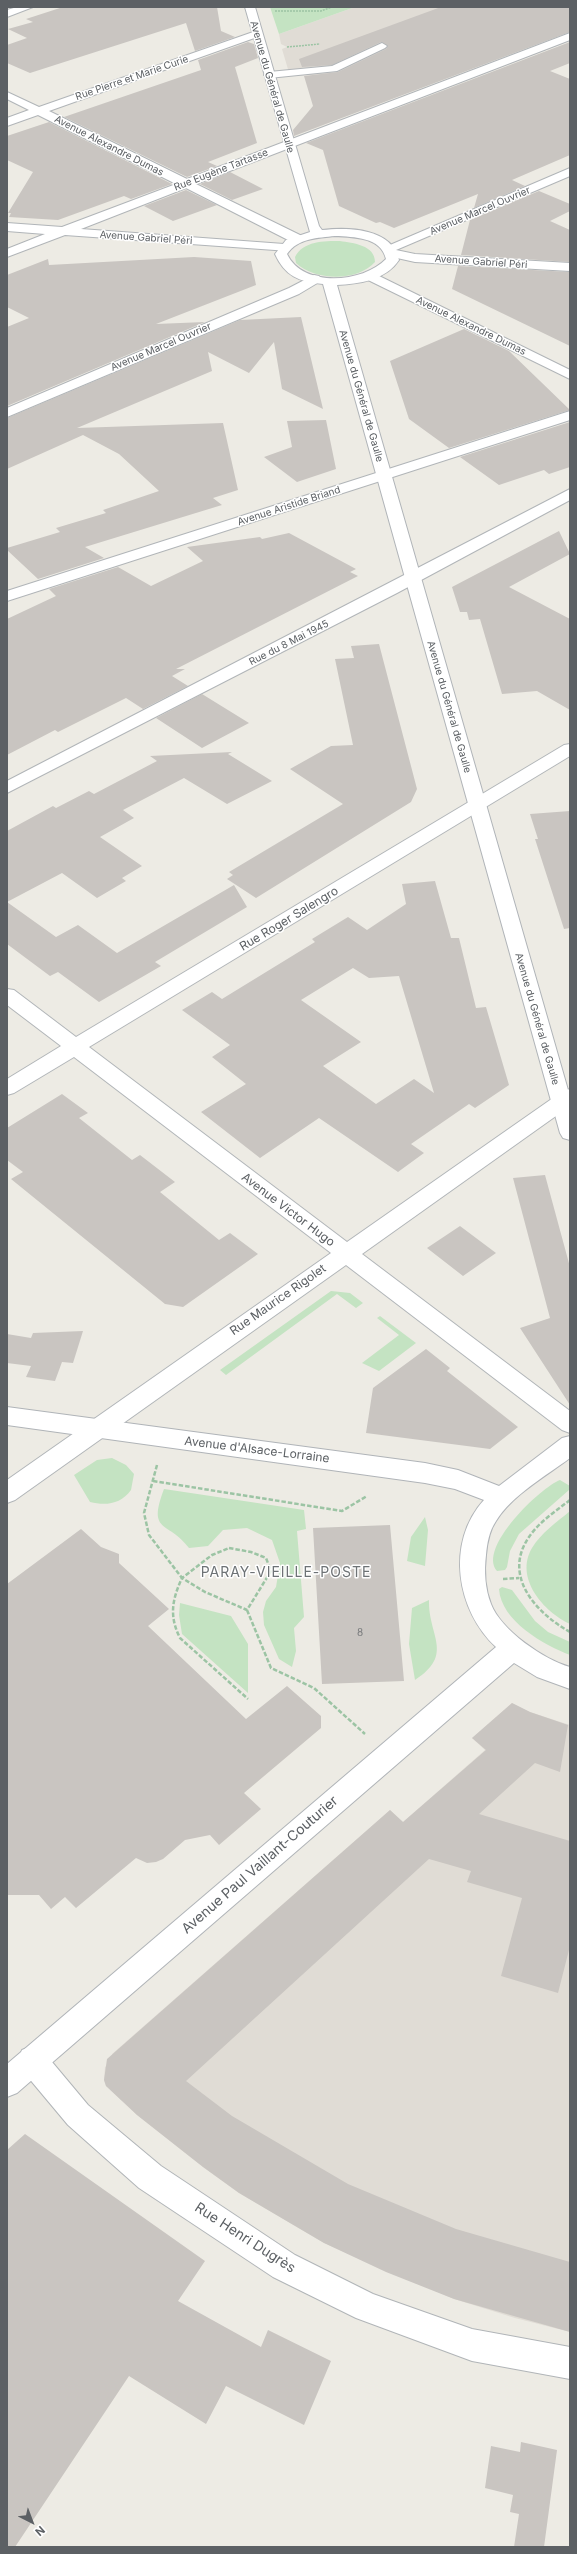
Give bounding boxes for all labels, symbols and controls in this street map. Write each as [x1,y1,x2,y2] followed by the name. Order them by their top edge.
[247,20,297,154] street label: Avenue du Général de Gaulle
[74,53,190,103] street label: Rue Pierre et Marie Curie
[52,113,166,179] street label: Avenue Alexandre Dumas
[172,146,270,194] street label: Rue Eugène Tartasse
[428,184,532,238] street label: Avenue Marcel Ouvrier
[99,229,193,247] street label: Avenue Gabriel Péri
[434,253,528,271] street label: Avenue Gabriel Péri
[414,294,528,358] street label: Avenue Alexandre Dumas
[109,320,213,374] street label: Avenue Marcel Ouvrier
[336,329,386,463] street label: Avenue du Général de Gaulle
[236,484,342,528] street label: Avenue Aristide Briand
[247,618,331,668] street label: Rue du 8 Mai 1945
[424,640,474,774] street label: Avenue du Général de Gaulle
[237,884,341,954] street label: Rue Roger Salengro
[512,952,562,1086] street label: Avenue du Général de Gaulle
[239,1170,337,1250] street label: Avenue Victor Hugo
[227,1261,329,1339] street label: Rue Maurice Rigolet
[184,1434,330,1466] street label: Avenue d'Alsace-Lorraine
[201,1565,371,1581] district label: PARAY-VIEILLE-POSTE
[357,1627,363,1639] house number: 8
[178,1793,342,1937] street label: Avenue Paul Vaillant-Couturier
[192,2199,298,2277] street label: Rue Henri Dugrès
[12,2502,52,2542] north arrow
[32,2523,48,2539] text: N

